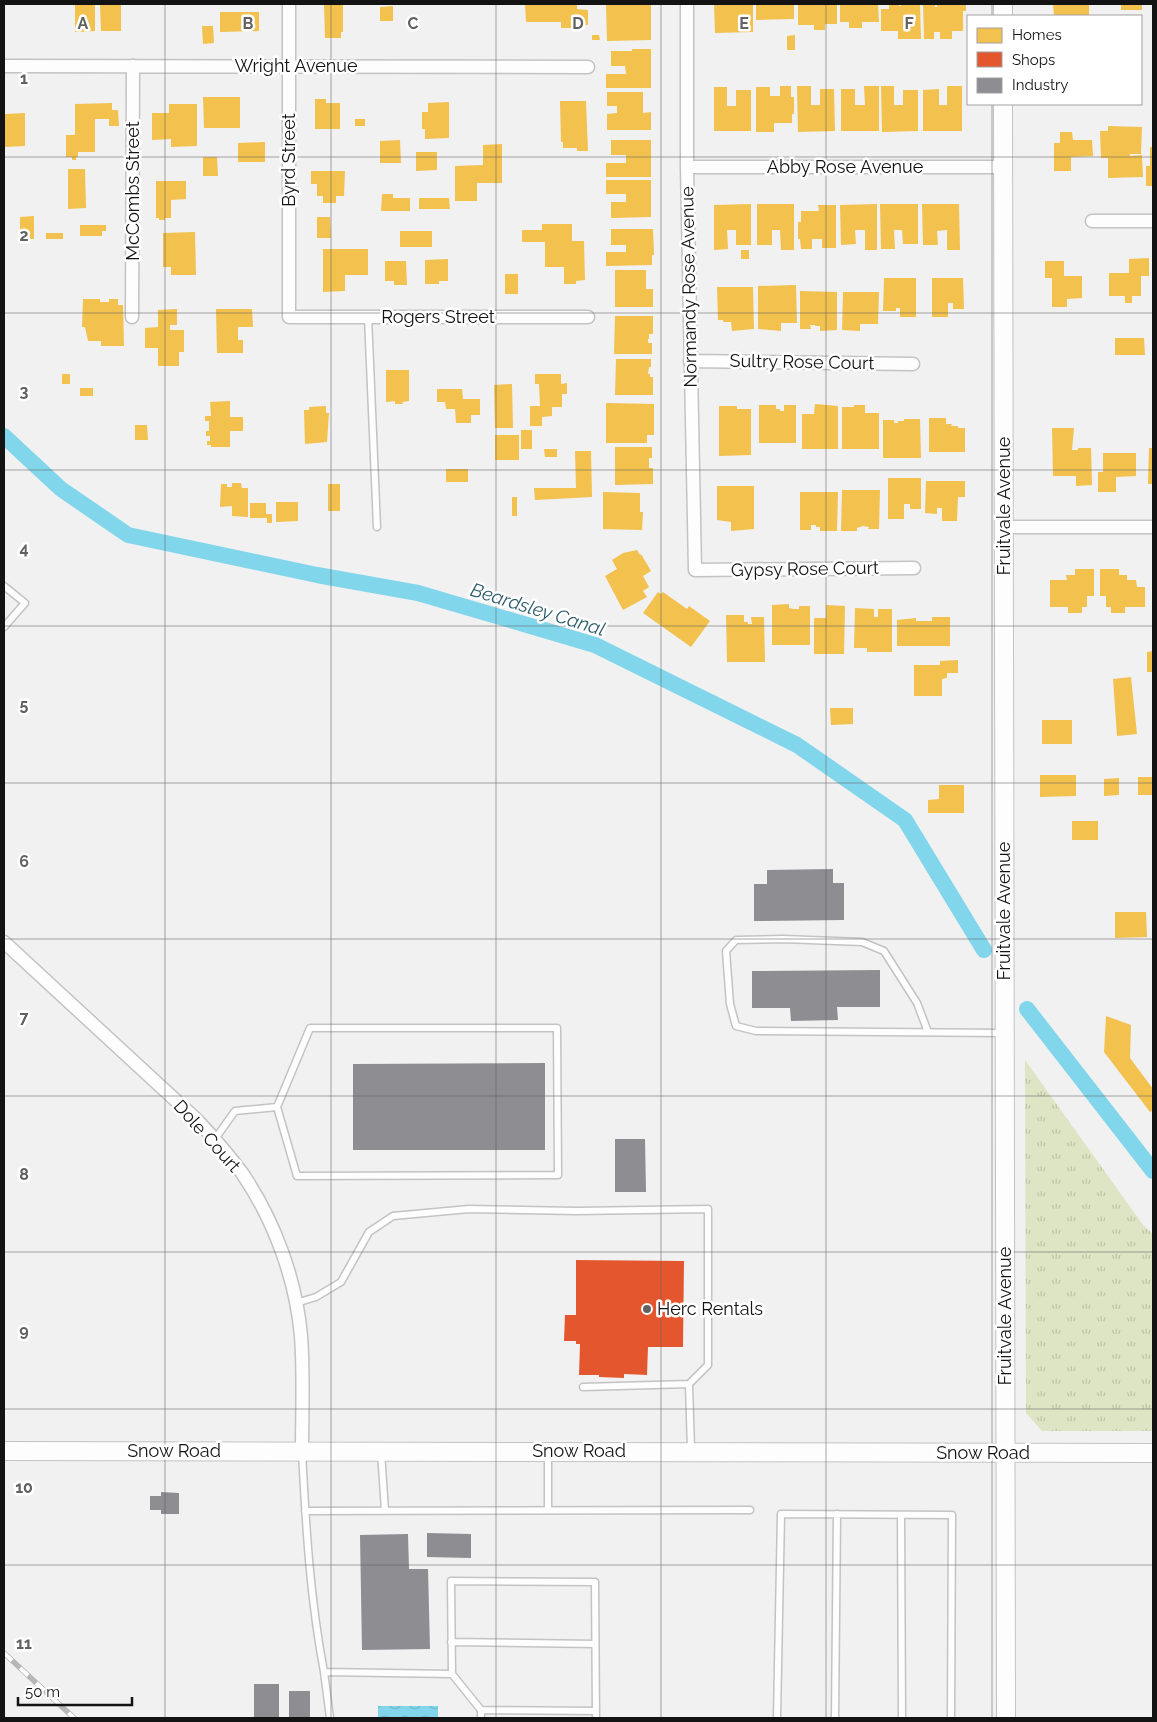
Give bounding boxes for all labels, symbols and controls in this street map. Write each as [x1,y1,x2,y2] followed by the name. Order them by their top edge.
[78,14,89,33] text: A
[243,14,254,33] text: B
[408,14,419,33] text: C
[572,14,584,33] text: D
[739,14,749,33] text: E
[904,14,914,33] text: F
[967,15,1142,105] legend
[1012,26,1062,44] text: Homes
[1012,51,1055,69] text: Shops
[234,55,358,76] street label: Wright Avenue
[20,69,28,88] text: 1
[1012,76,1068,94] text: Industry
[278,113,299,207] street label: Byrd Street
[122,121,143,261] street label: McCombs Street
[767,156,924,177] street label: Abby Rose Avenue
[676,186,701,388] street label: Normandy Rose Avenue
[19,226,29,245] text: 2
[381,306,495,327] street label: Rogers Street
[729,350,875,373] street label: Sultry Rose Court
[20,382,29,401] text: 3
[993,436,1014,575] street label: Fruitvale Avenue
[19,539,29,558] text: 4
[731,557,879,580] street label: Gypsy Rose Court
[468,578,608,640] water label: Beardsley Canal
[20,695,29,714] text: 5
[993,841,1014,980] street label: Fruitvale Avenue
[19,852,29,871] text: 6
[20,1008,29,1027] text: 7
[170,1095,245,1176] street label: Dole Court
[19,1165,29,1184] text: 8
[994,1246,1015,1385] street label: Fruitvale Avenue
[657,1298,763,1319] place label: Herc Rentals
[641,1303,653,1315] marker: Herc Rentals
[19,1321,29,1340] text: 9
[127,1440,221,1461] street label: Snow Road
[532,1440,626,1461] street label: Snow Road
[936,1442,1030,1463] street label: Snow Road
[15,1478,33,1497] text: 10
[16,1634,32,1653] text: 11
[18,1674,131,1706] scale bar
[25,1683,60,1701] text: 50 m

